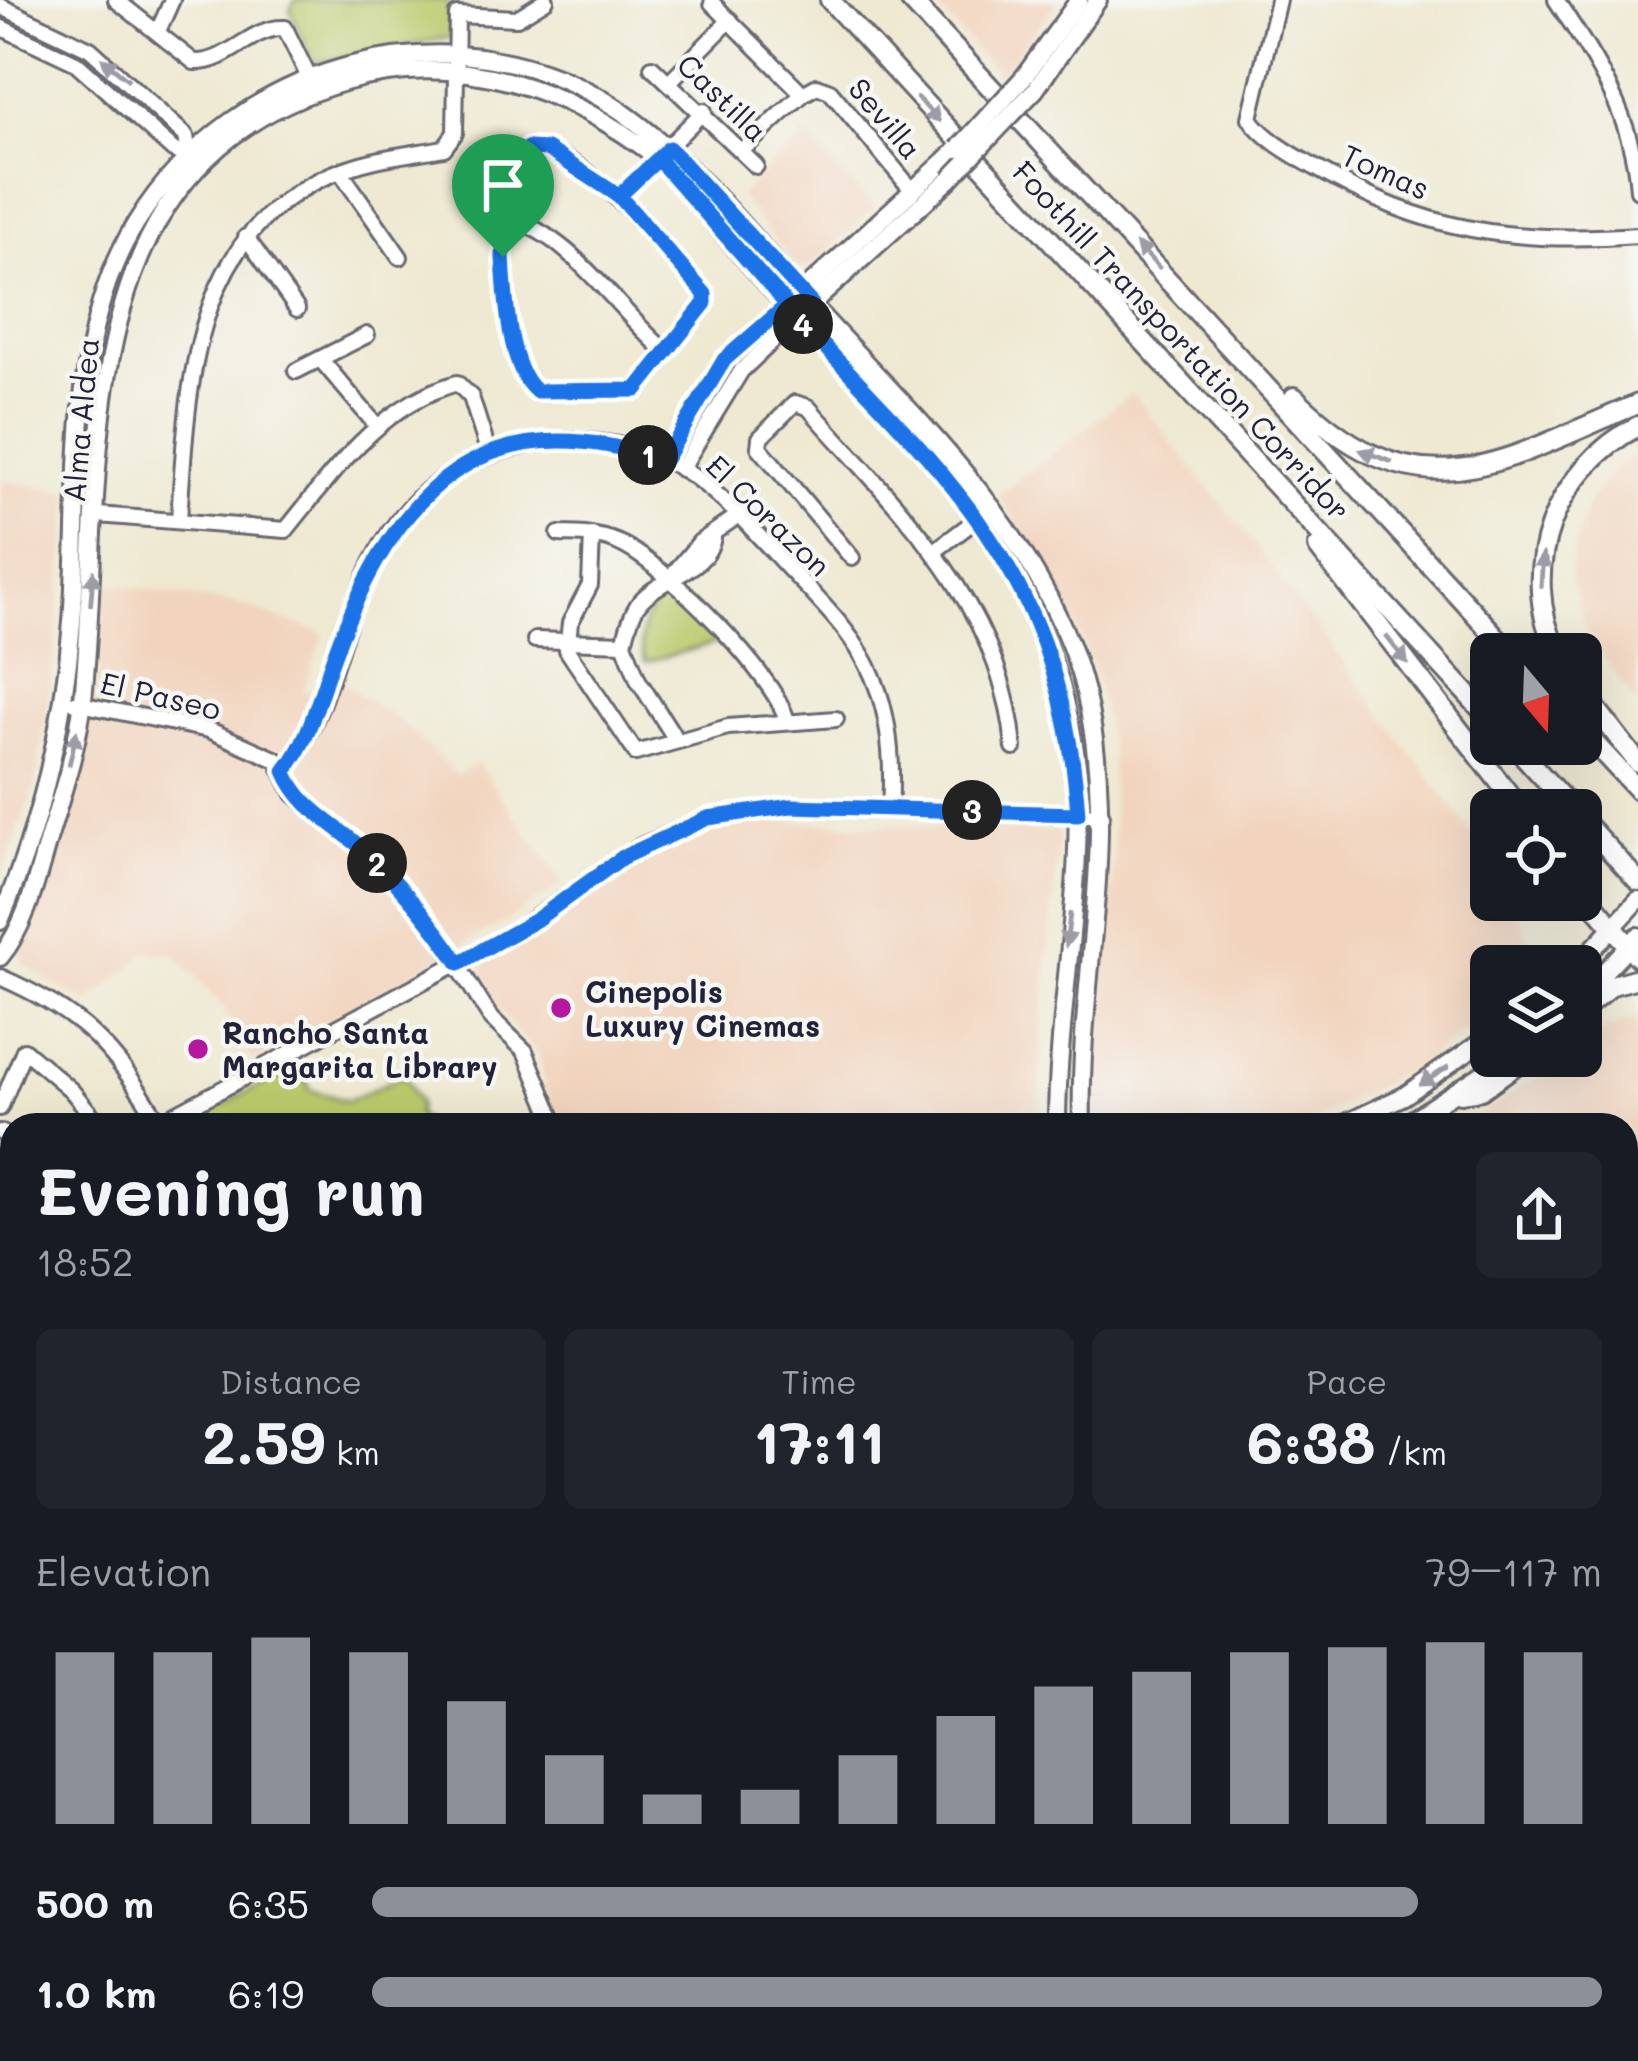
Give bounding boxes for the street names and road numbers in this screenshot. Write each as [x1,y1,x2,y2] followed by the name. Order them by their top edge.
[669,44,777,150] street label: Castilla
[840,69,932,167] street label: Sevilla
[1336,134,1436,208] street label: Tomas
[1004,152,1360,528] street label: Foothill Transportation Corridor
[53,336,107,504] street label: Alma Aldea
[698,446,840,584] street label: El Corazon
[97,662,225,728] street label: El Paseo

